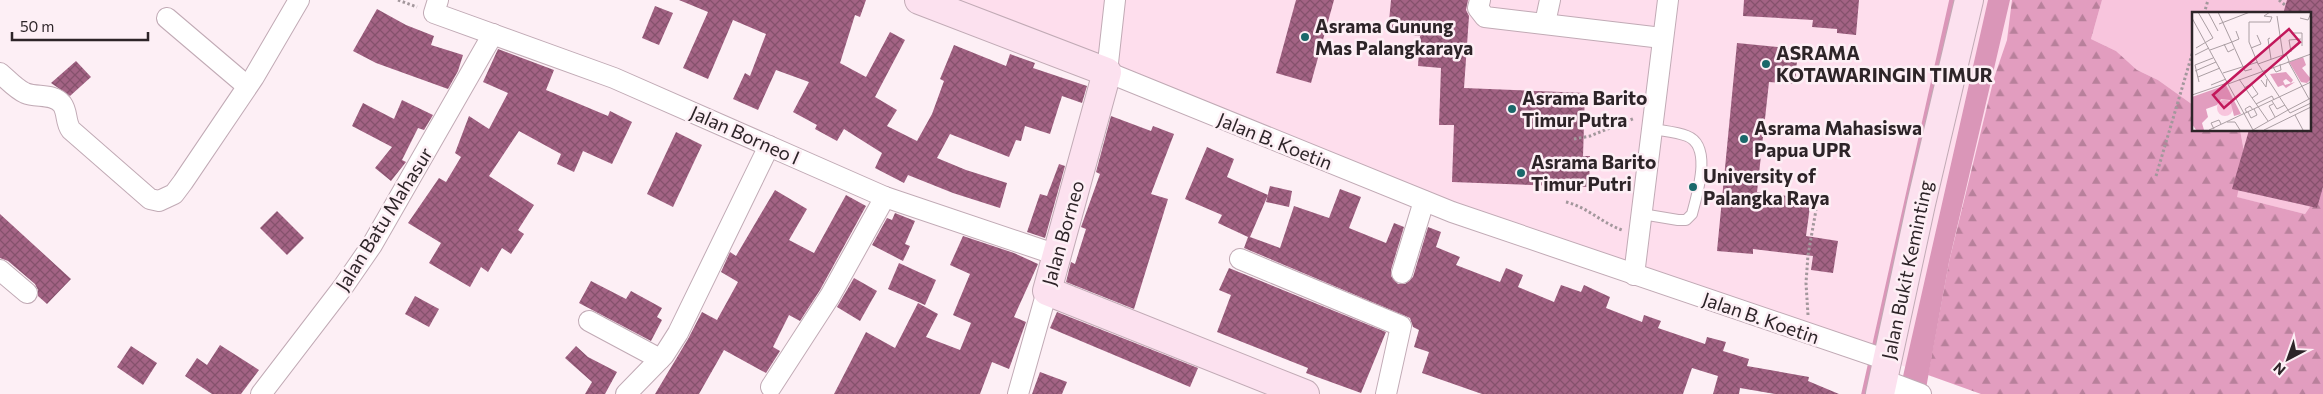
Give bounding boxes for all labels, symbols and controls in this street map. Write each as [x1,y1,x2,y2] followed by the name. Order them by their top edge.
[12,10,149,42] scale bar
[2192,12,2310,131] inset map
[1315,14,1473,59] place label: Asrama Gunung Mas Palangkaraya
[20,17,54,35] text: 50 m
[1299,31,1311,43] marker: Asrama Gunung Mas Palangkaraya
[1776,41,1993,86] place label: ASRAMA KOTAWARINGIN TIMUR
[1760,58,1772,70] marker: ASRAMA KOTAWARINGIN TIMUR
[1522,86,1647,131] place label: Asrama Barito Timur Putra
[687,100,803,169] street label: Jalan Borneo I
[1506,103,1518,115] marker: Asrama Barito Timur Putra
[1214,107,1336,174] street label: Jalan B. Koetin
[1754,116,1922,161] place label: Asrama Mahasiswa Papua UPR
[1738,133,1750,145] marker: Asrama Mahasiswa Papua UPR
[330,142,437,295] street label: Jalan Batu Mahasur
[1531,150,1656,195] place label: Asrama Barito Timur Putri
[1703,164,1830,209] place label: University of Palangka Raya
[1515,167,1527,179] marker: Asrama Barito Timur Putri
[1037,178,1088,288] street label: Jalan Borneo
[1876,178,1937,362] street label: Jalan Bukit Keminting
[1687,181,1699,193] marker: University of Palangka Raya
[1700,287,1823,348] street label: Jalan B. Koetin
[2263,334,2313,384] north arrow
[2270,359,2289,379] text: N

